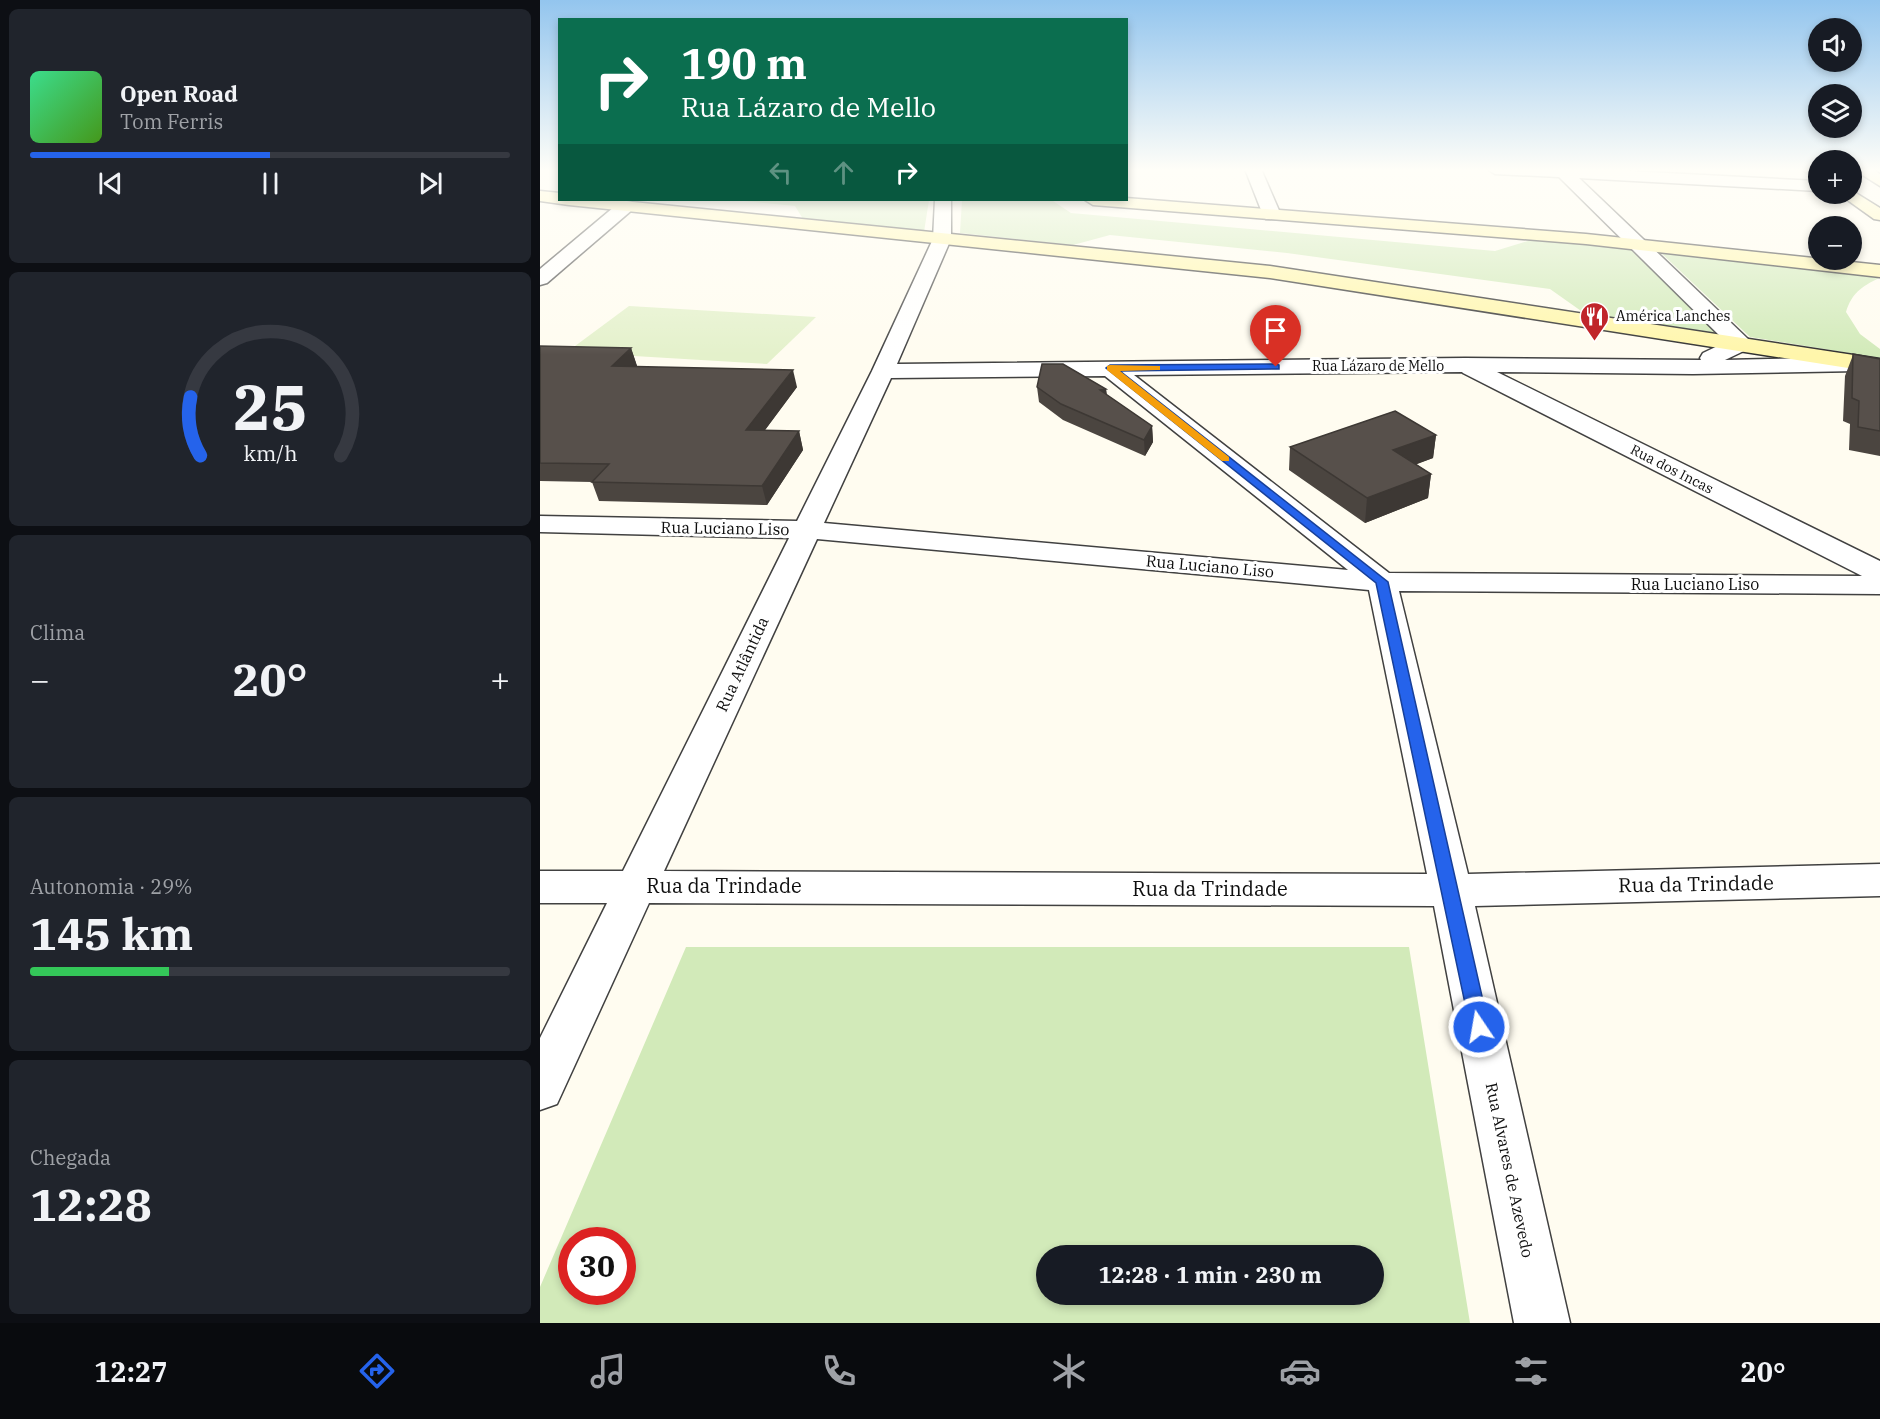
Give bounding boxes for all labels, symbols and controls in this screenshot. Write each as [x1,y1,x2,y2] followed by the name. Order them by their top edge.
[1808,18,1862,270] map controls
[1808,18,1862,72] button: sound
[681,36,807,91] text: 190 m
[582,42,660,120] icon: right
[120,79,238,108] text: Open Road
[1808,84,1862,138] button: layers
[681,89,936,124] text: Rua Lázaro de Mello
[120,108,223,135] text: Tom Ferris
[1808,150,1862,204] button: +
[764,156,797,189] icon: left
[827,156,860,189] icon: ahead
[890,156,923,189] icon: right
[94,167,127,200] icon: previous
[254,167,287,200] icon: pause
[414,167,447,200] icon: next
[1808,216,1862,270] button: −
[1579,300,1611,342] restaurant icon: América Lanches
[1250,305,1301,367] pin
[1616,307,1731,325] place label: América Lanches
[1259,314,1292,347] icon: arrive
[1312,357,1444,375] street label: Rua Lázaro de Mello
[233,366,307,447] text: 25
[243,439,297,467] text: km/h
[1627,440,1717,498] street label: Rua dos Incas
[661,517,789,539] street label: Rua Luciano Liso
[1145,550,1275,582] street label: Rua Luciano Liso
[1631,574,1759,594] street label: Rua Luciano Liso
[711,613,773,715] street label: Rua Atlântida
[30,619,85,646] text: Clima
[232,650,308,708] text: 20°
[30,658,50,701] text: −
[490,658,510,701] text: +
[1618,869,1774,898] street label: Rua da Trindade
[646,872,802,899] street label: Rua da Trindade
[30,873,192,900] text: Autonomia · 29%
[1132,875,1288,902] street label: Rua da Trindade
[30,904,193,962] text: 145 km
[1447,995,1511,1059] position arrow
[1482,1081,1538,1259] street label: Rua Alvares de Azevedo
[30,1144,111,1171] text: Chegada
[30,1175,152,1233] text: 12:28
[558,1227,636,1305] speed limit sign: 30
[1098,1260,1322,1289] text: 12:28 · 1 min · 230 m
[356,1350,398,1392] icon: directions
[587,1350,629,1392] icon: music
[818,1350,860,1392] icon: phone
[1048,1350,1090,1392] icon: climate
[1279,1350,1321,1392] icon: car
[1510,1350,1552,1392] icon: filters
[94,1354,167,1389] text: 12:27
[1740,1354,1786,1389] text: 20°

